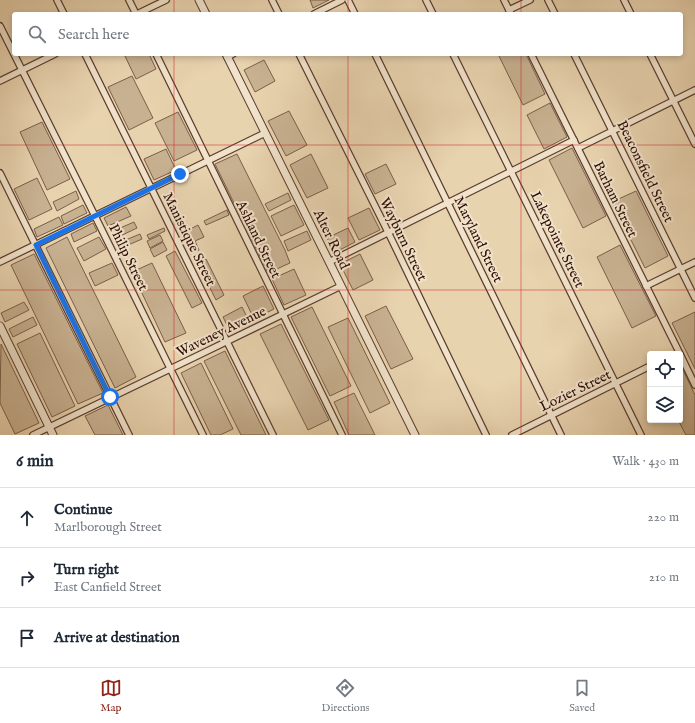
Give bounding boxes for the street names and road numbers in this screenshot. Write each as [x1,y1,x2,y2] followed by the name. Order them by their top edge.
[613,117,678,226] street label: Beaconsfield Street
[589,158,641,241] street label: Barham Street
[526,188,588,291] street label: Lakepointe Street
[159,190,220,290] street label: Manistique Street
[449,193,507,286] street label: Maryland Street
[375,195,431,284] street label: Wayburn Street
[231,197,285,282] street label: Ashland Street
[308,206,354,273] street label: Alter Road
[104,221,152,294] street label: Philip Street
[174,302,270,361] street label: Waveney Avenue
[537,366,614,416] street label: Lozier Street

